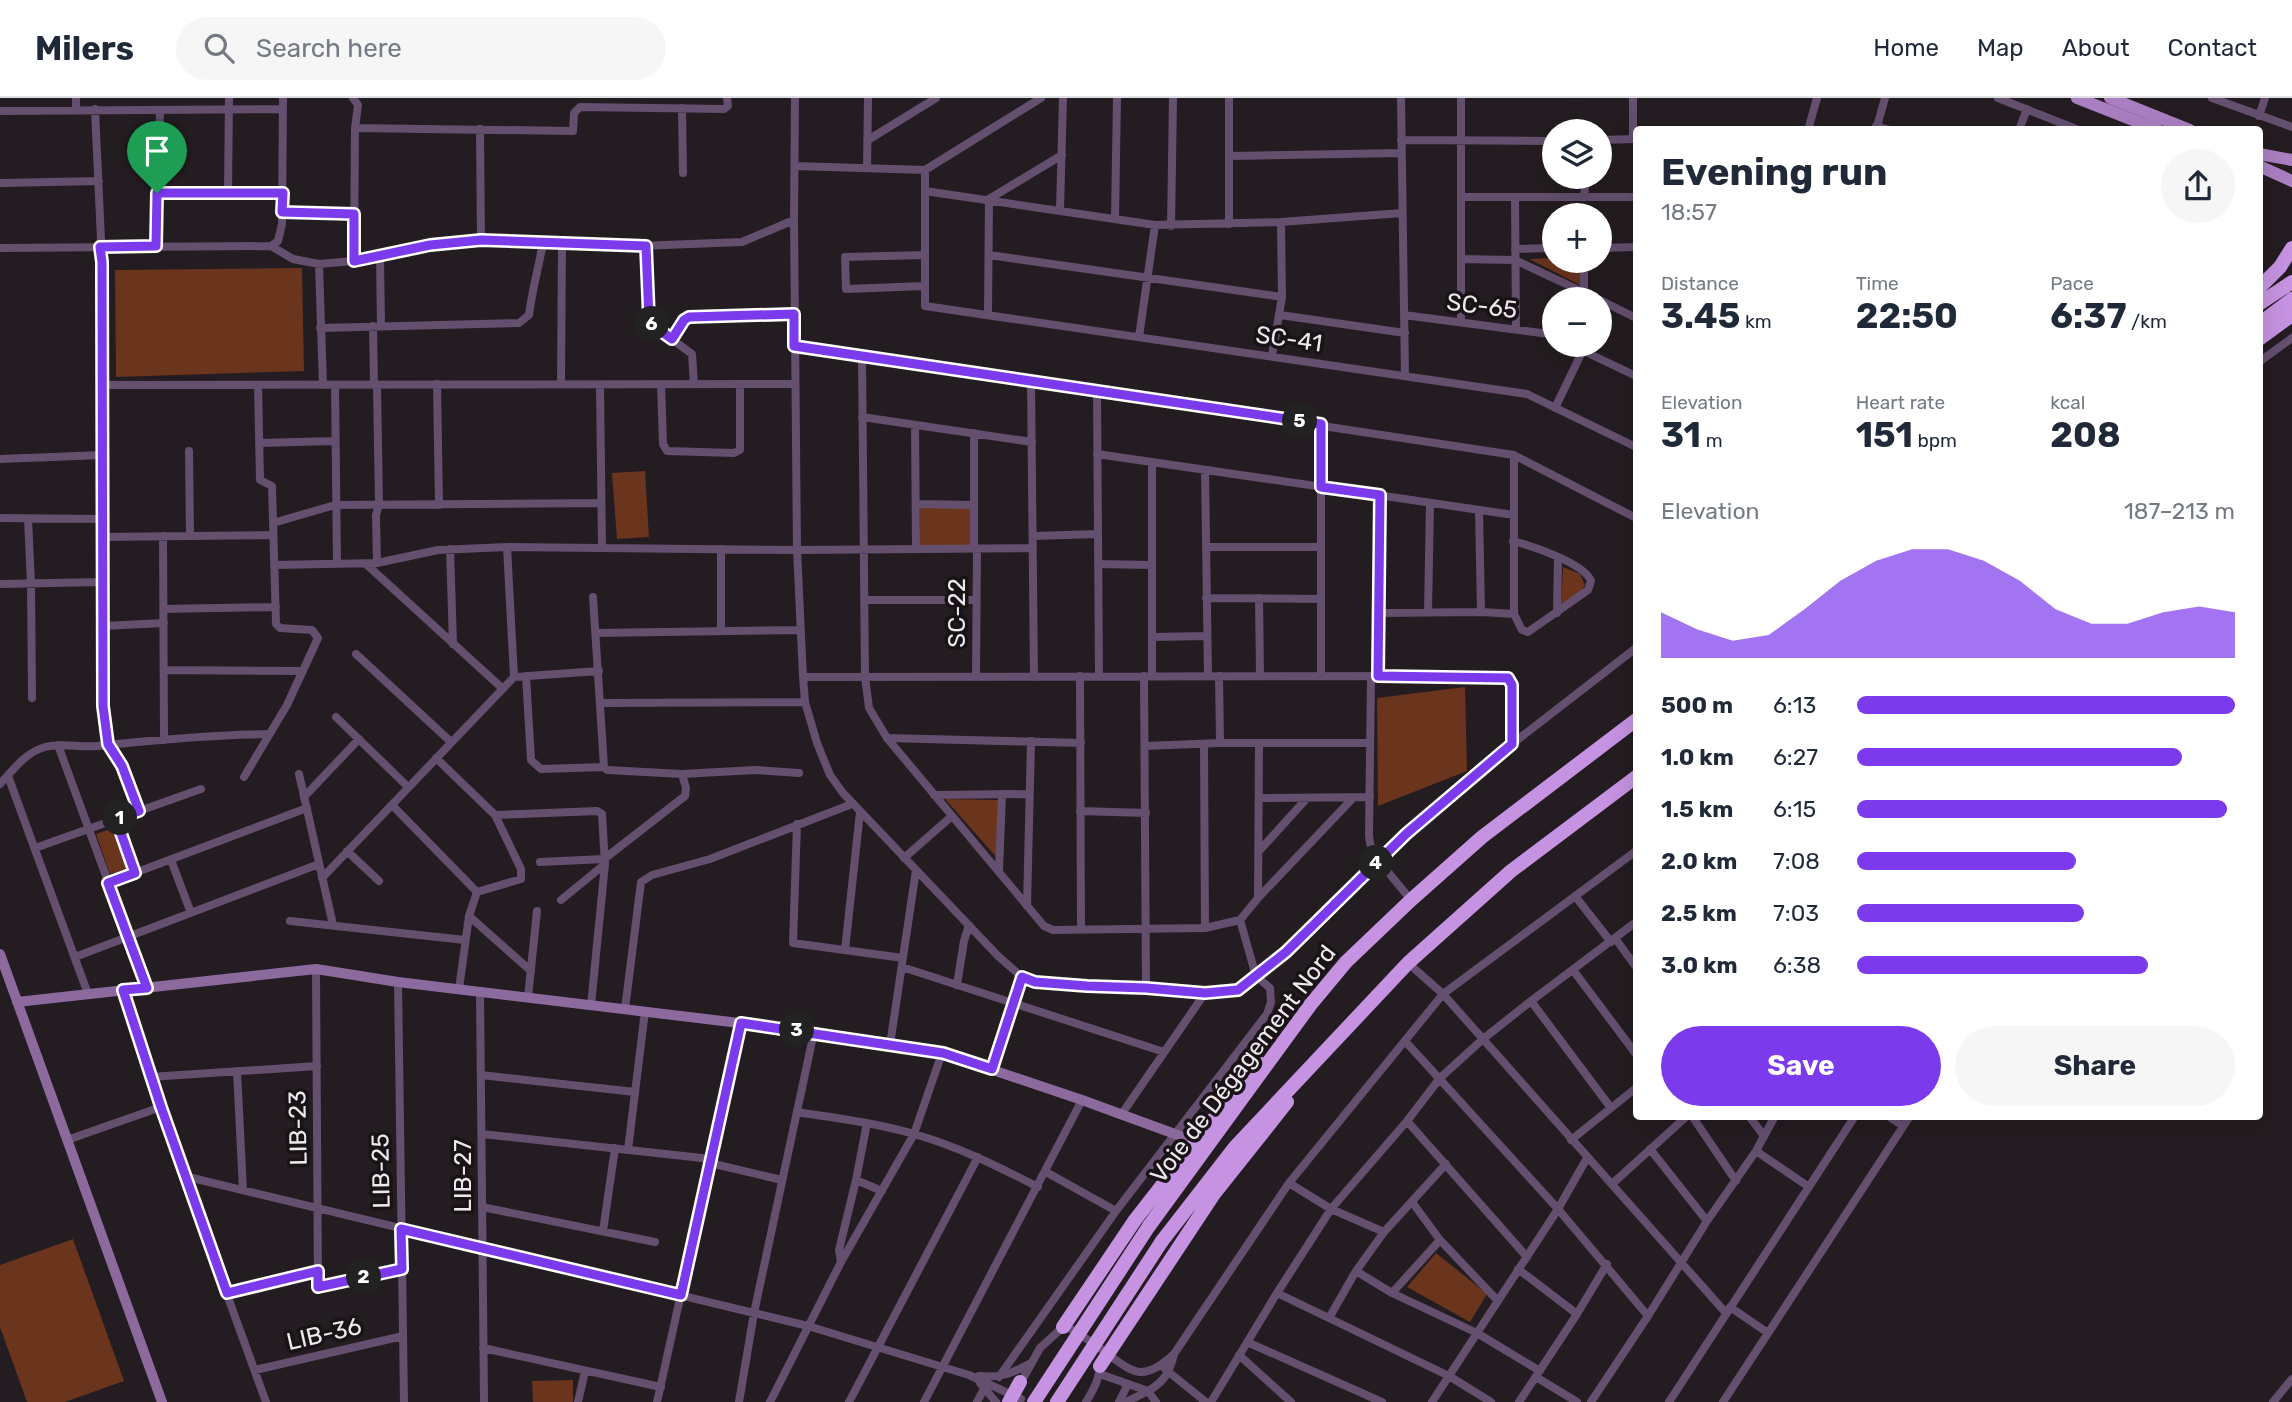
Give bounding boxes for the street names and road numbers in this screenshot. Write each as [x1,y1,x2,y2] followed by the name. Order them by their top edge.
[1445,288,1519,324] street label: SC-65
[1254,320,1324,358] street label: SC-41
[943,578,971,648] street label: SC-22
[1144,940,1342,1188] street label: Voie de Dégagement Nord
[283,1090,313,1166] street label: LIB-23
[366,1133,396,1209] street label: LIB-25
[449,1139,477,1213] street label: LIB-27
[284,1312,364,1356] street label: LIB-36

